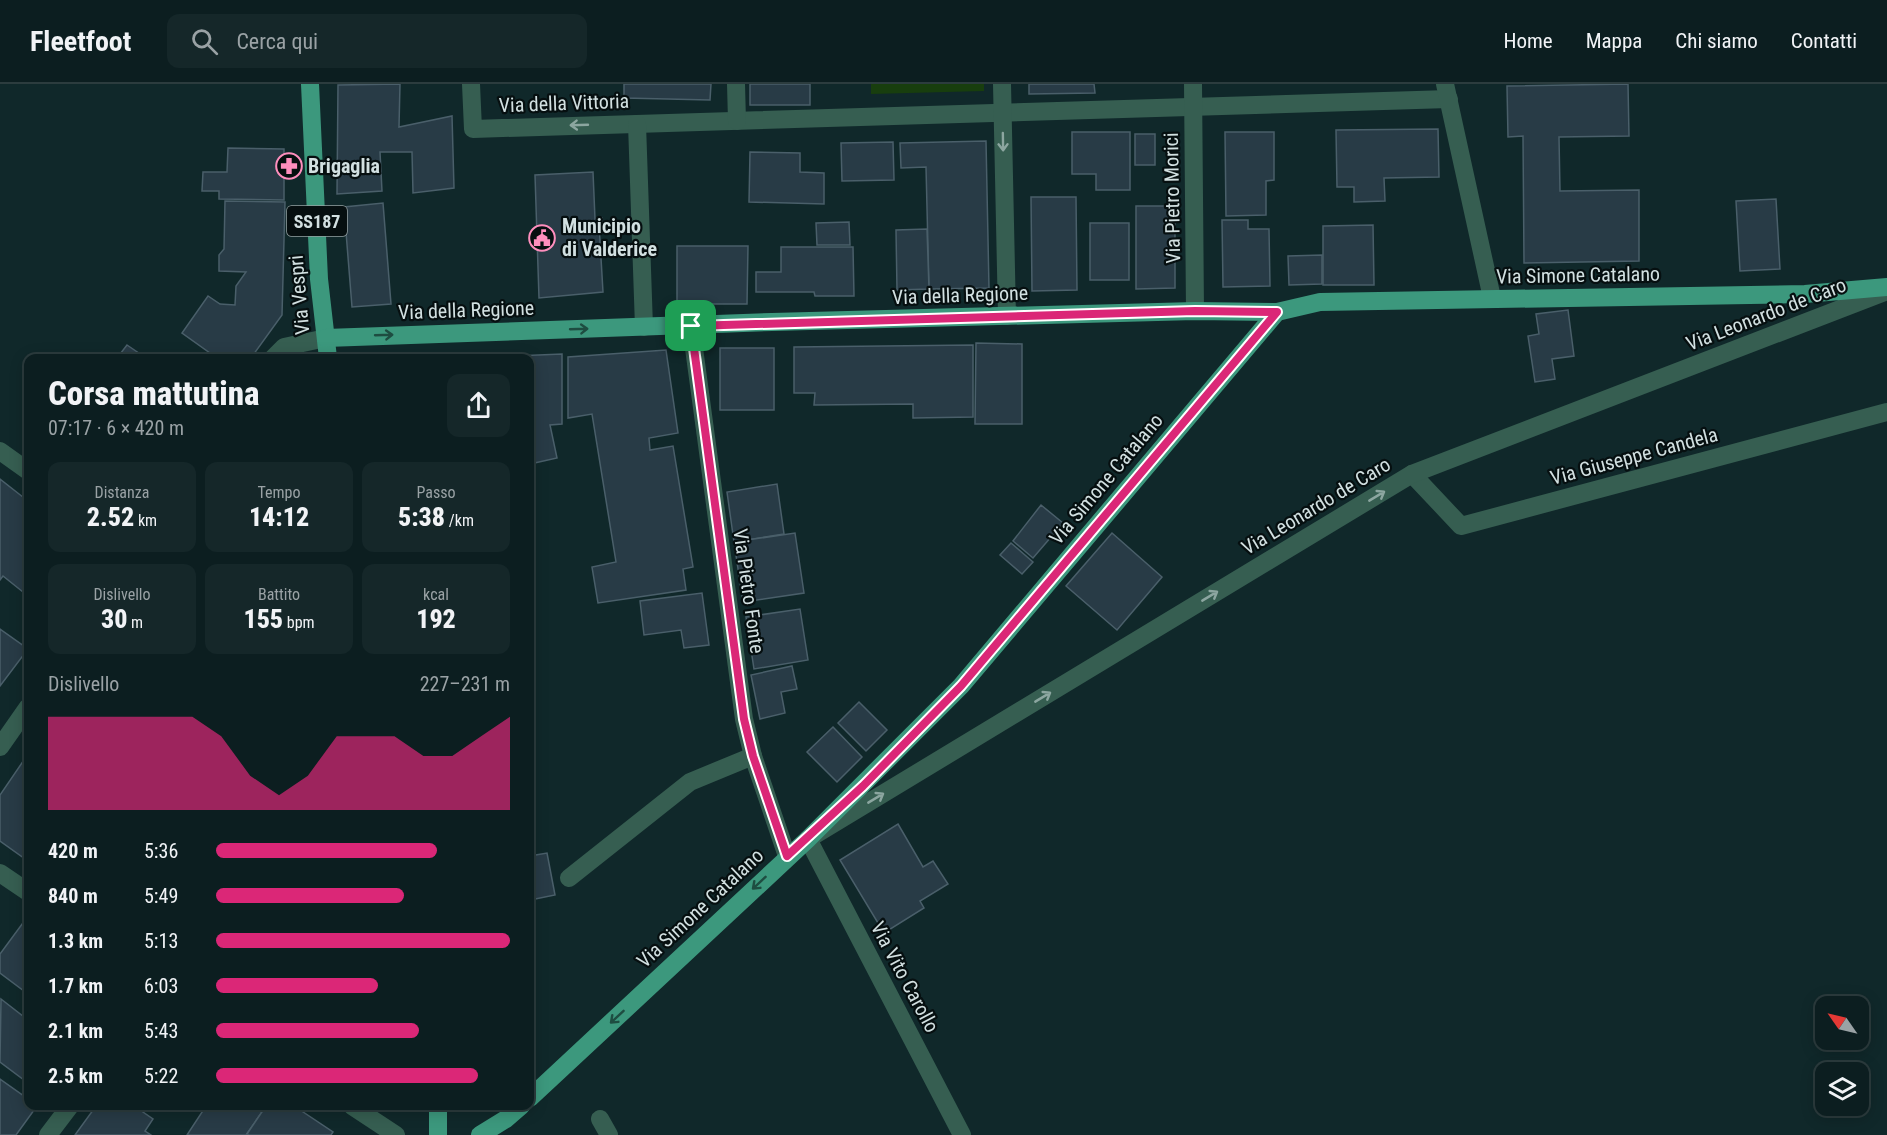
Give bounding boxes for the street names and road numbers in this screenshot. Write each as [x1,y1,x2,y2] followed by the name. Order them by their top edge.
[498,89,630,117] street label: Via della Vittoria
[1159,132,1185,264] street label: Via Pietro Morici
[287,206,347,236] road number: SS187
[284,254,314,336] street label: Via Vespri
[1496,262,1660,288] street label: Via Simone Catalano
[1683,272,1849,356] street label: Via Leonardo de Caro
[892,281,1028,309] street label: Via della Regione
[398,296,534,324] street label: Via della Regione
[1044,408,1168,550] street label: Via Simone Catalano
[1548,422,1720,490] street label: Via Giuseppe Candela
[1237,452,1395,560] street label: Via Leonardo de Caro
[728,527,770,655] street label: Via Pietro Fonte
[632,843,768,973] street label: Via Simone Catalano
[866,917,944,1037] street label: Via Vito Carollo

